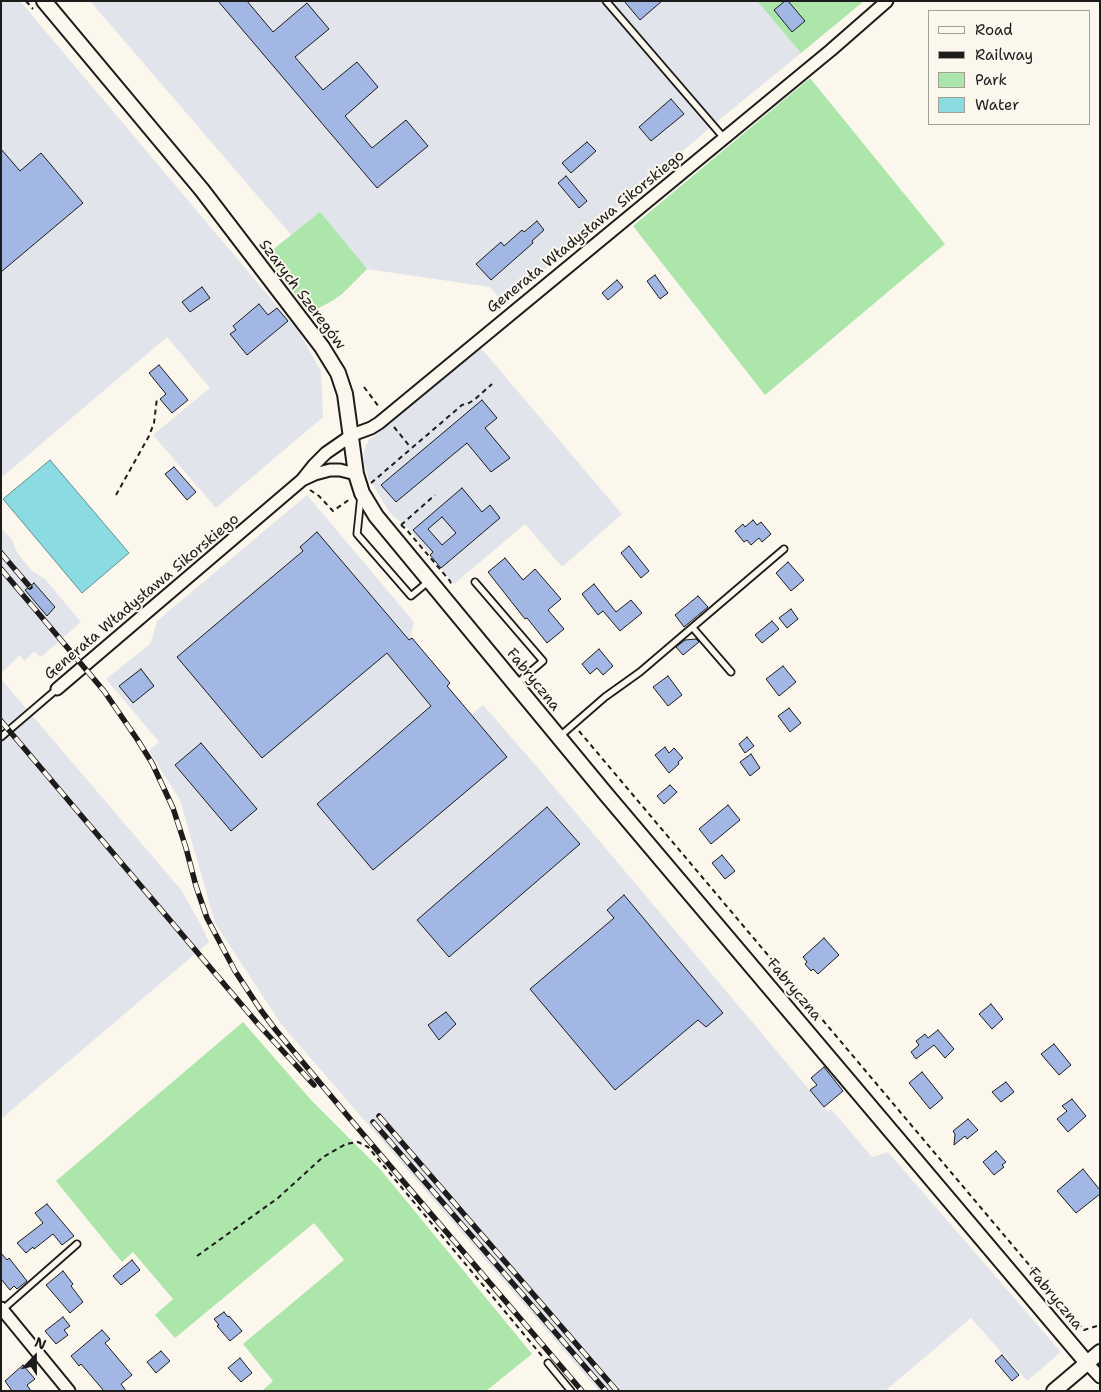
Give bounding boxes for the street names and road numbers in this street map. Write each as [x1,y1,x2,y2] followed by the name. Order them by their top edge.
[484,147,688,317] street label: Generała Władysława Sikorskiego
[255,236,349,354] street label: Szarych Szeregów
[41,510,243,684] street label: Generała Władysława Sikorskiego
[502,645,564,715] street label: Fabryczna
[763,955,825,1025] street label: Fabryczna
[1024,1264,1086,1334] street label: Fabryczna

